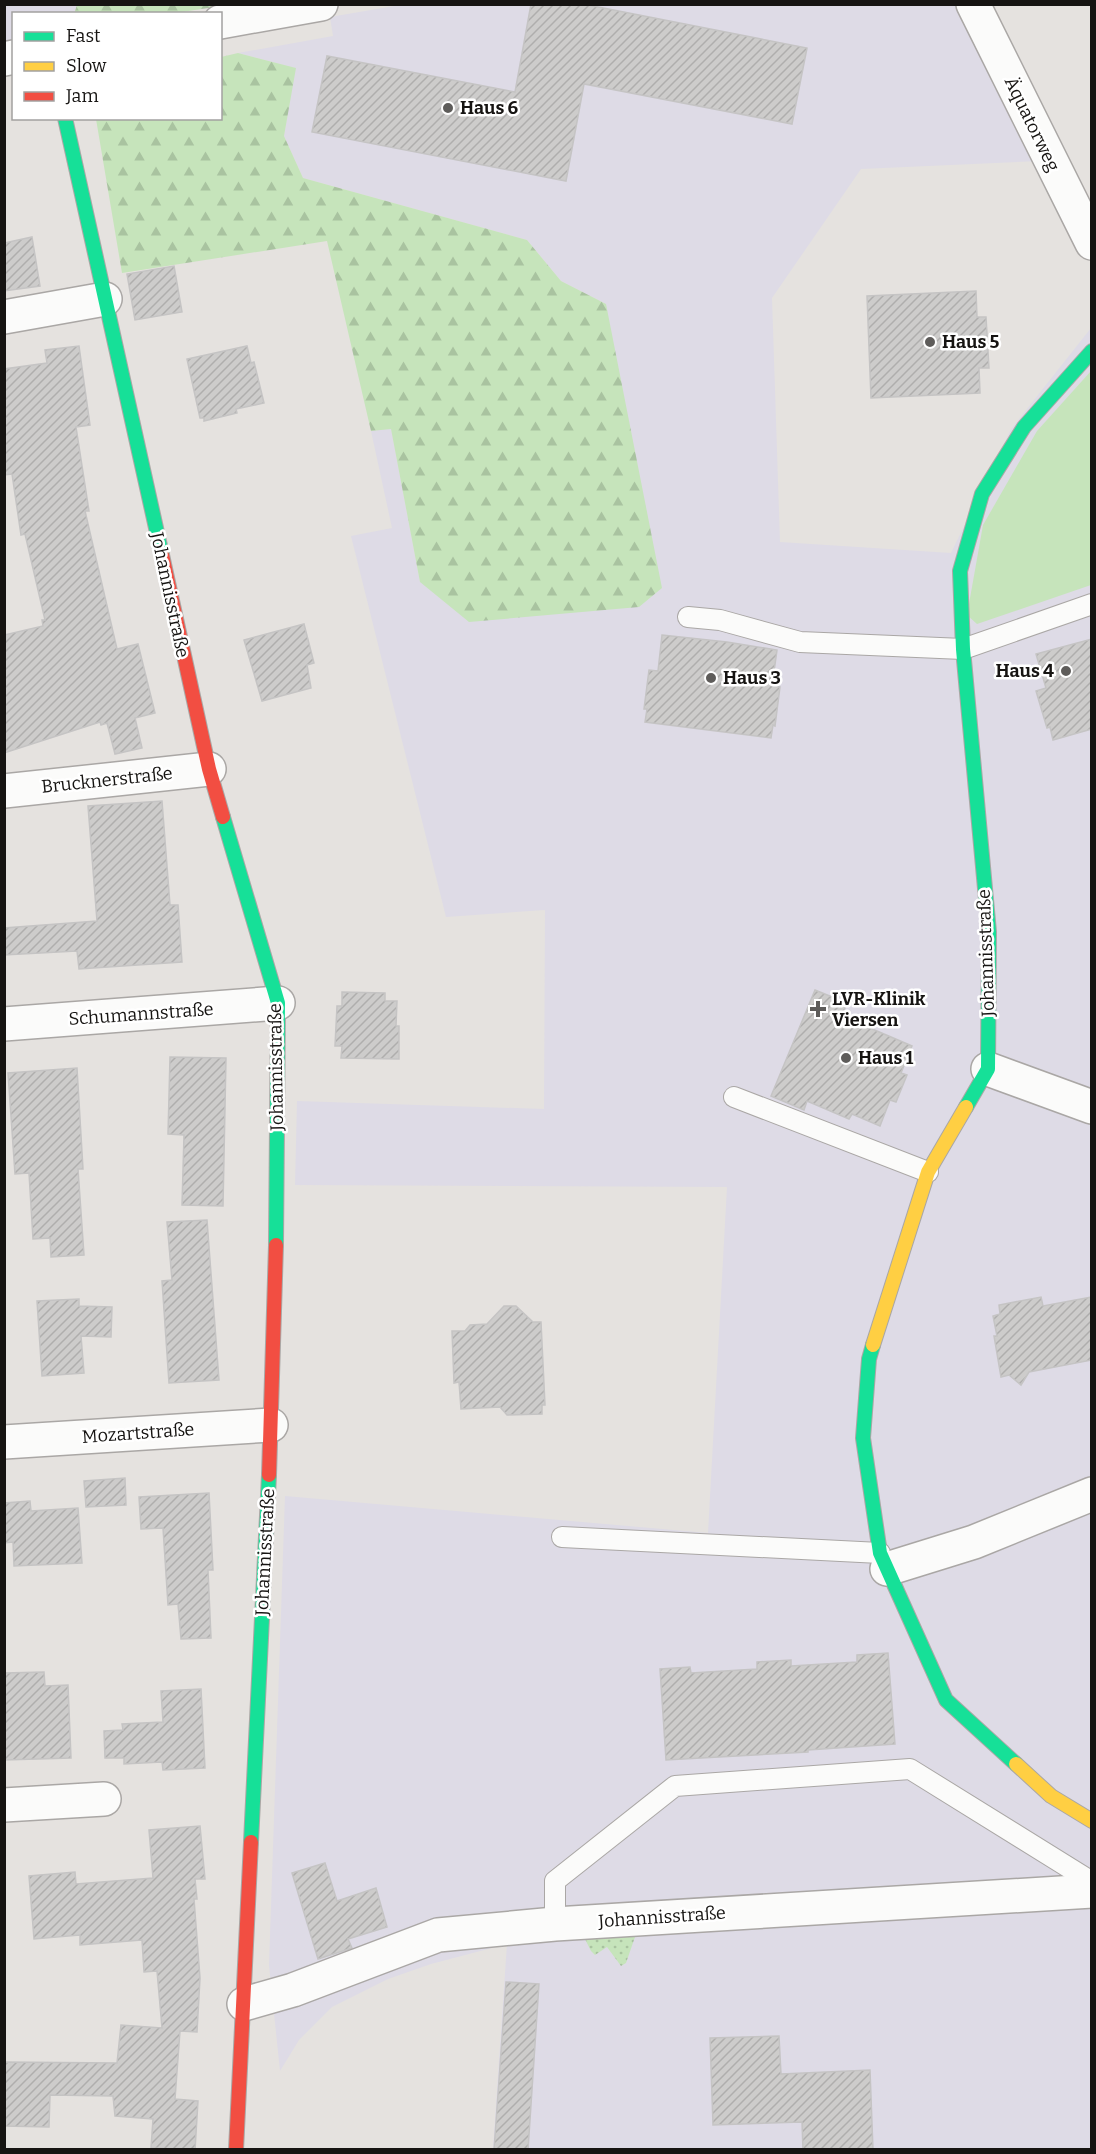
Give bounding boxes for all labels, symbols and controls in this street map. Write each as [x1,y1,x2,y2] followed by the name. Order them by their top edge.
[12,12,222,120] legend
[66,25,101,47] text: Fast
[66,55,107,77] text: Slow
[1000,73,1064,175] street label: Äquatorweg
[65,85,99,107] text: Jam
[460,97,519,119] place label: Haus 6
[441,101,455,115] marker: Haus 6
[942,331,1000,353] place label: Haus 5
[923,335,937,349] marker: Haus 5
[146,529,194,660] street label: Johannisstraße
[996,660,1054,682] place label: Haus 4
[1059,664,1073,678] marker: Haus 4
[723,667,781,689] place label: Haus 3
[704,671,718,685] marker: Haus 3
[40,762,174,798] street label: Brucknerstraße
[973,889,999,1018] street label: Johannisstraße
[832,988,926,1031] place label: LVR-Klinik Viersen
[68,998,214,1030] street label: Schumannstraße
[809,1000,827,1018] marker: LVR-Klinik Viersen
[264,1003,288,1132] street label: Johannisstraße
[858,1047,914,1069] place label: Haus 1
[839,1051,853,1065] marker: Haus 1
[81,1418,195,1448] street label: Mozartstraße
[251,1488,279,1617] street label: Johannisstraße
[597,1902,726,1932] street label: Johannisstraße

